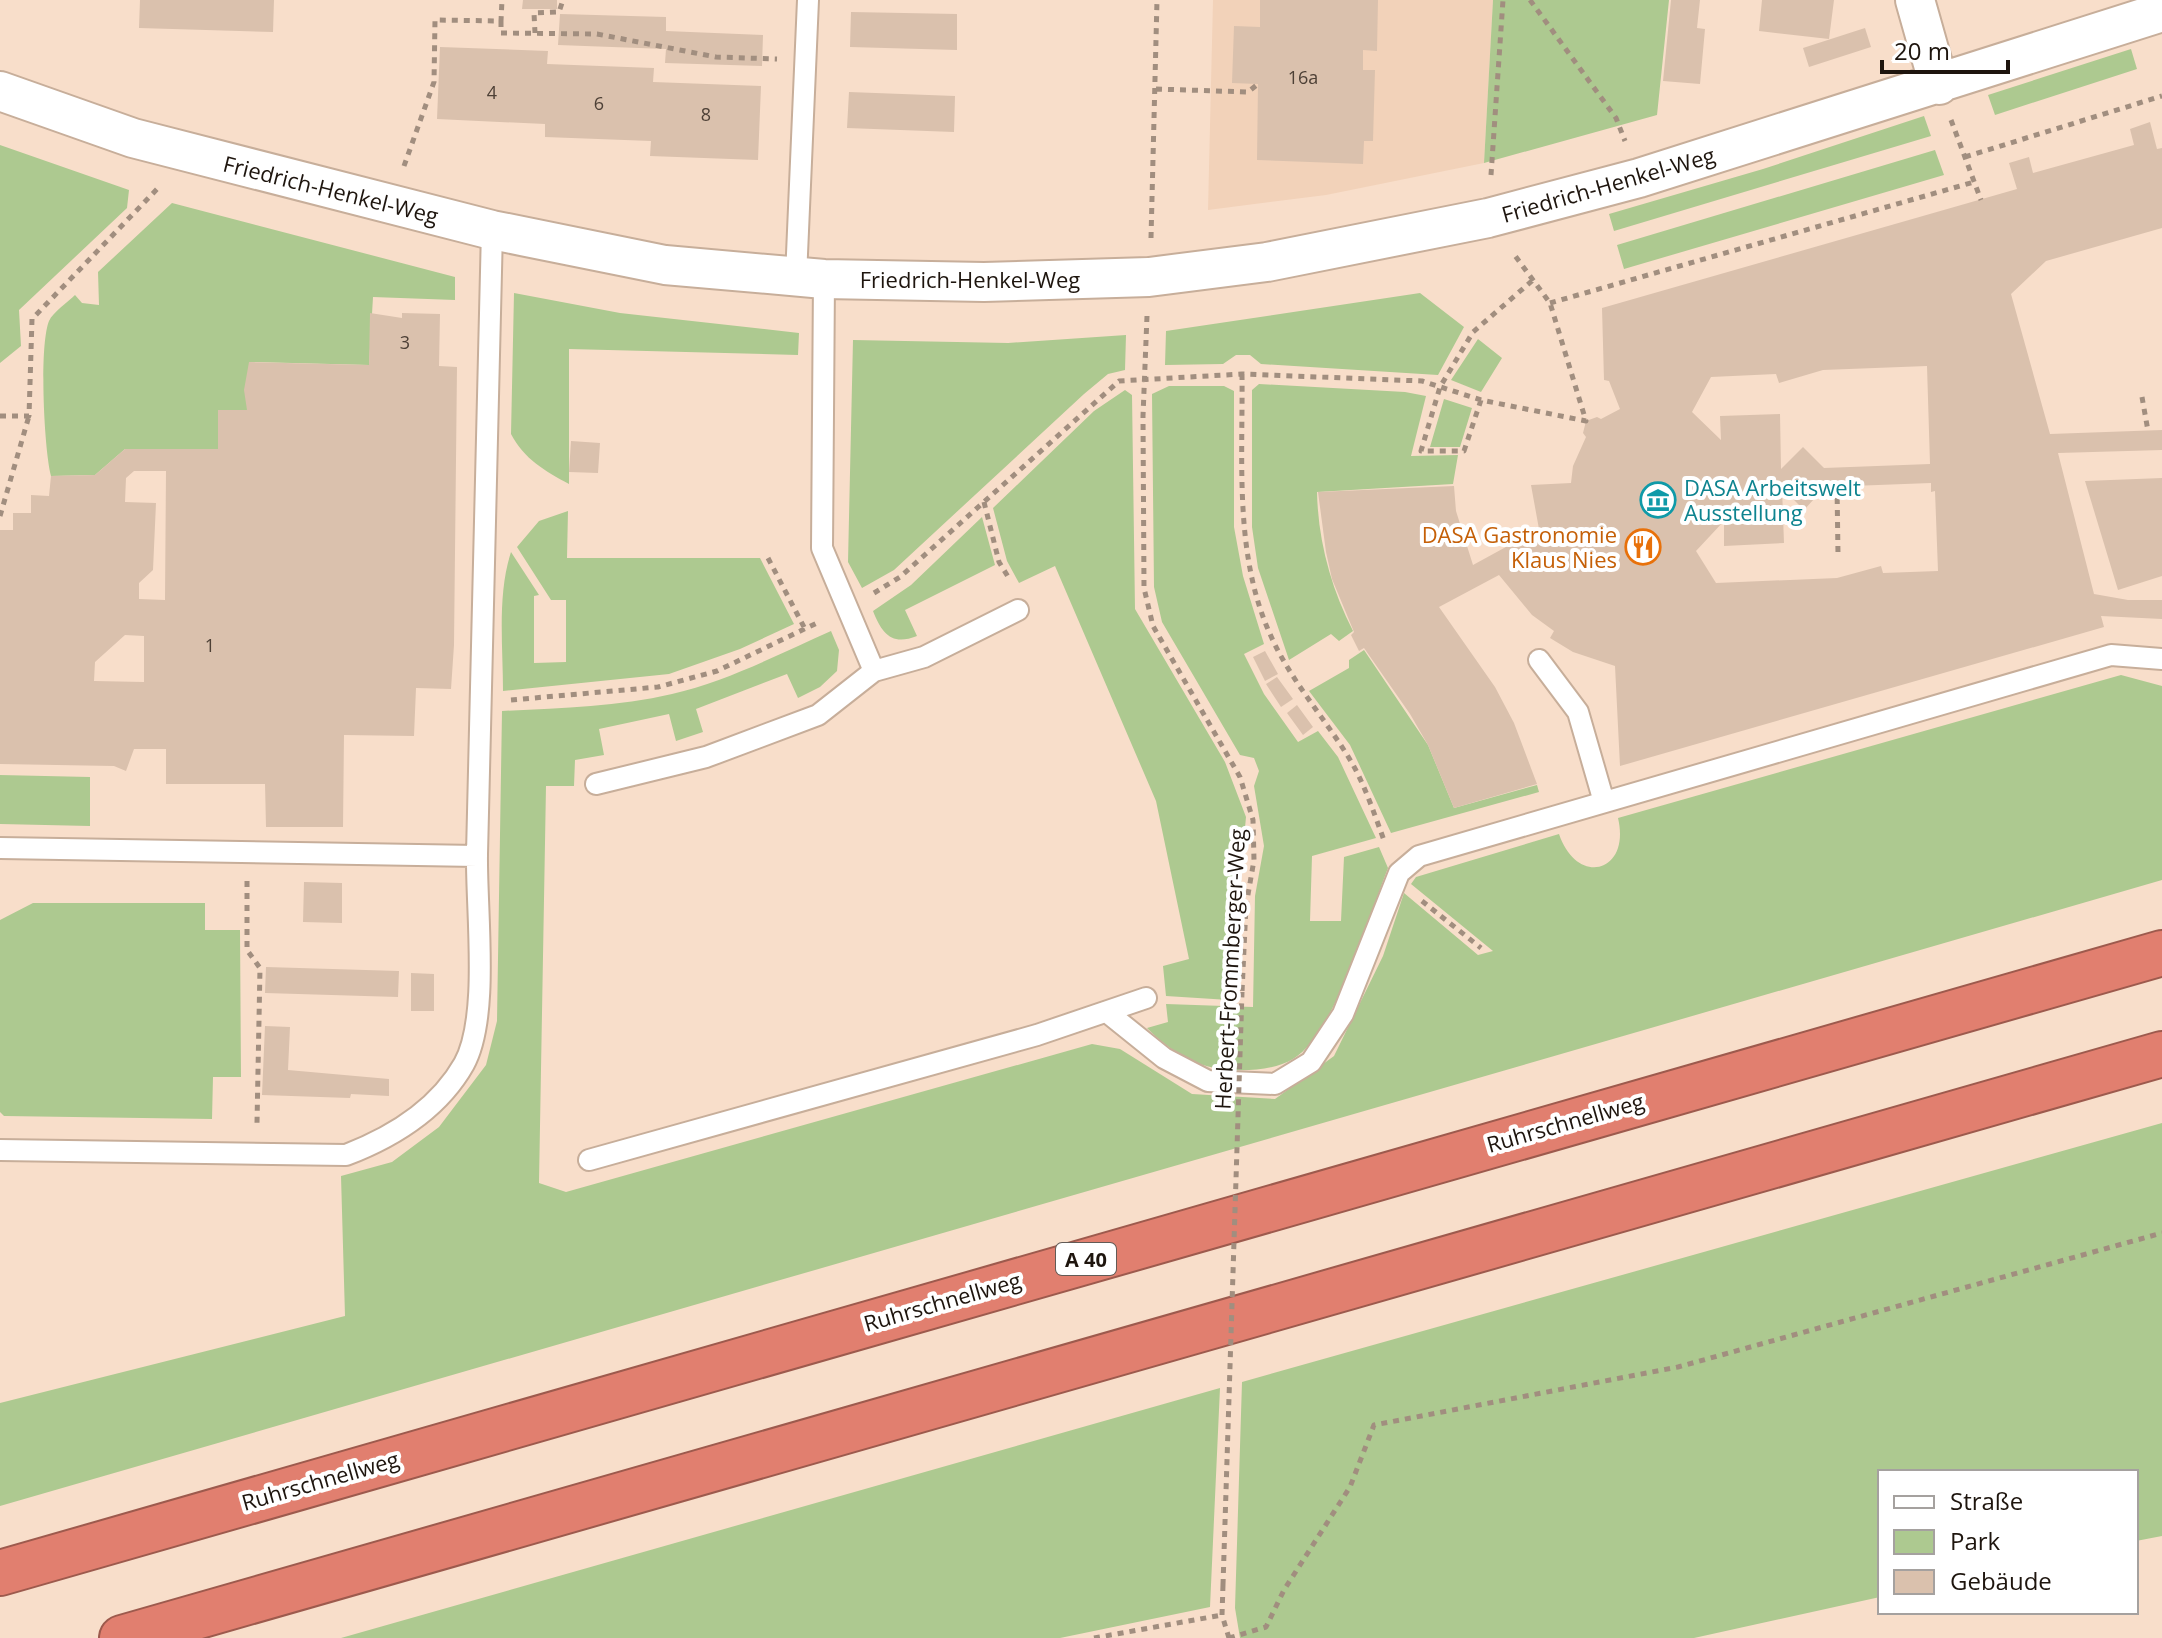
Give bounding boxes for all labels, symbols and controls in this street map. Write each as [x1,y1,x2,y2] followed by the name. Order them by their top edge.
[1882,24,2008,74] scale bar
[1894,34,1950,67] text: 20 m
[1288,65,1318,89] house number: 16a
[487,80,497,104] house number: 4
[594,91,604,115] house number: 6
[701,102,711,126] house number: 8
[1498,139,1718,229] street label: Friedrich-Henkel-Weg
[220,148,442,230] street label: Friedrich-Henkel-Weg
[860,264,1080,294] street label: Friedrich-Henkel-Weg
[400,330,410,354] house number: 3
[1684,472,1861,527] place label: DASA Arbeitswelt Ausstellung
[1639,481,1677,519] museum icon: DASA Arbeitswelt Ausstellung
[1422,519,1617,574] place label: DASA Gastronomie Klaus Nies
[1624,528,1662,566] restaurant icon: DASA Gastronomie Klaus Nies
[205,633,215,657] house number: 1
[1207,828,1251,1110] street label: Herbert-Frommberger-Weg
[1483,1085,1647,1159] street label: Ruhrschnellweg
[1056,1243,1116,1275] road number: A 40
[860,1264,1024,1338] street label: Ruhrschnellweg
[238,1443,402,1517] street label: Ruhrschnellweg
[1878,1470,2138,1614] legend
[1950,1484,2023,1517] text: Straße
[1950,1524,2001,1557] text: Park
[1950,1564,2052,1597] text: Gebäude

